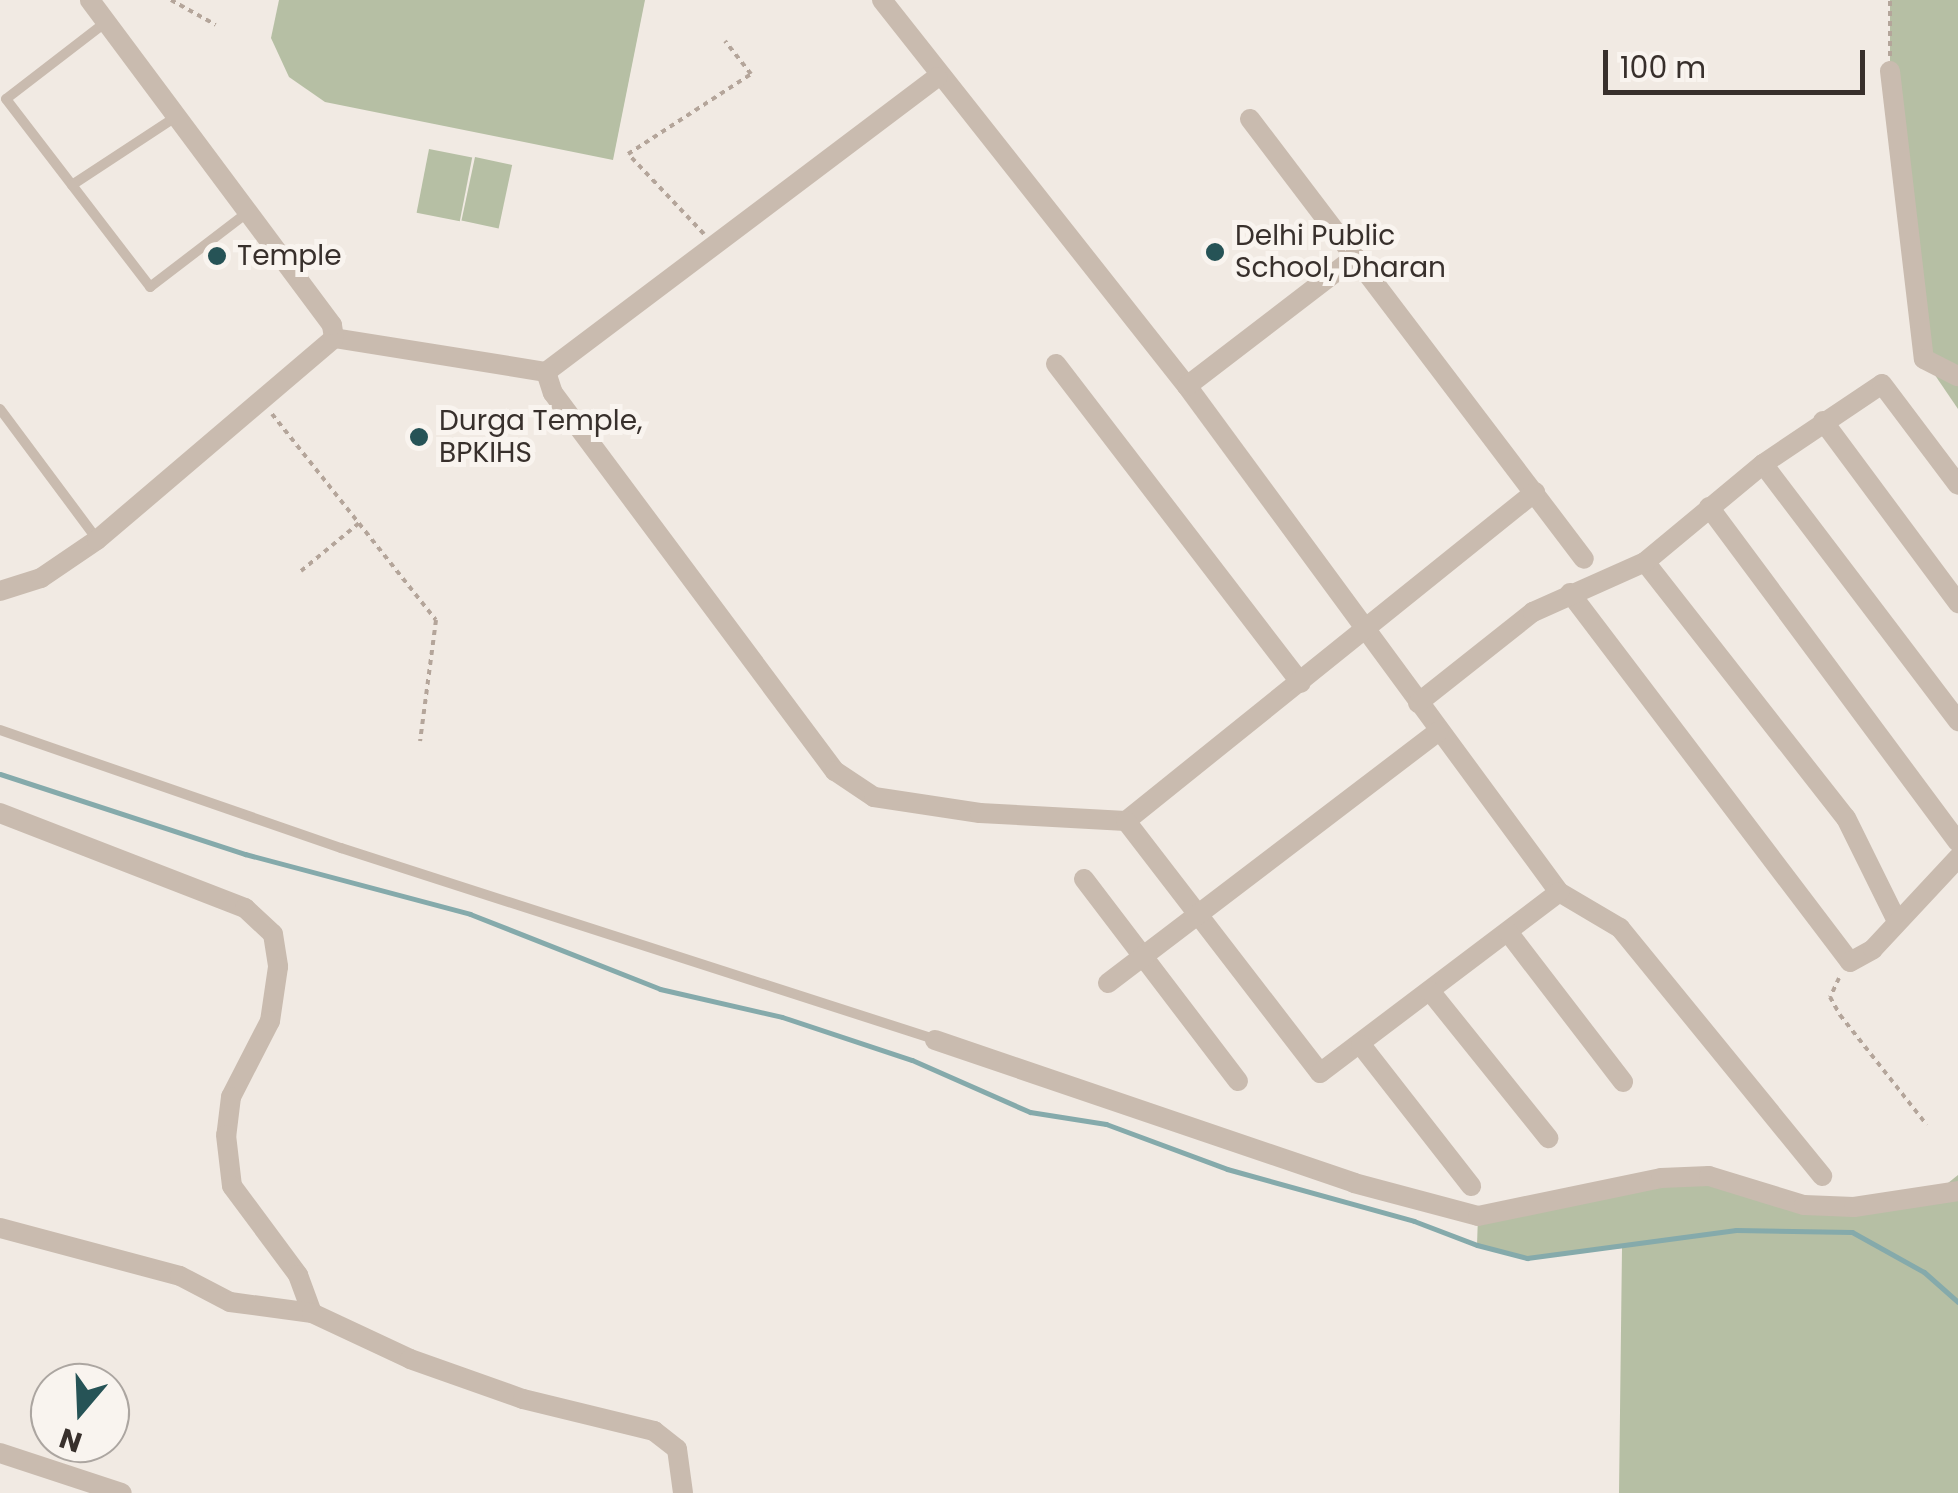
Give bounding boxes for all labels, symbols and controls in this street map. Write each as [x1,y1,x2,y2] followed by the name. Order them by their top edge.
[1608,30,1870,92] scale bar
[1620,46,1706,89] text: 100 m
[1235,219,1446,285] place label: Delhi Public School, Dharan
[237,239,342,273] place label: Temple
[1204,241,1226,263] marker: Delhi Public School, Dharan
[206,245,228,267] marker: Temple
[439,404,643,470] place label: Durga Temple, BPKIHS
[408,426,430,448] marker: Durga Temple, BPKIHS
[30,1363,130,1463] north arrow
[54,1418,87,1462] text: N

